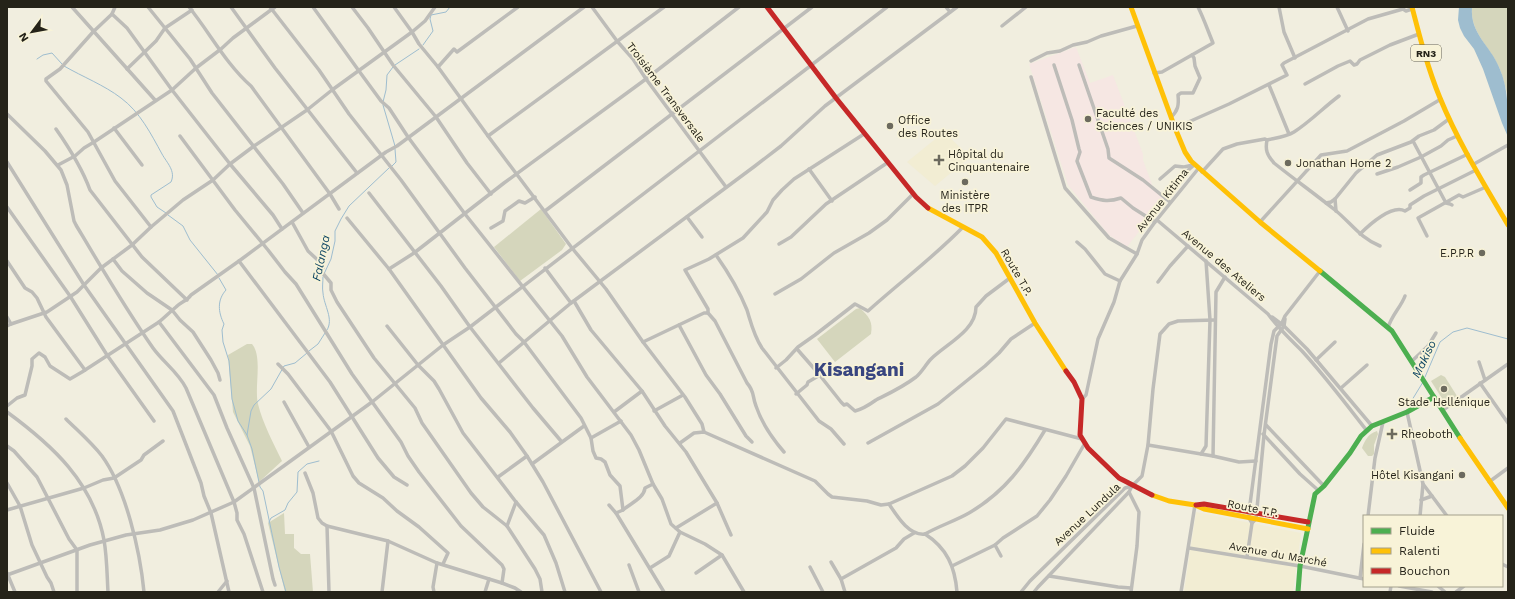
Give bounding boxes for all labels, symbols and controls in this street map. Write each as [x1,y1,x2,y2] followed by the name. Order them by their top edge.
[12,12,52,52] north arrow
[16,30,32,44] text: N
[624,40,708,145] street label: Troisième Transversale
[1411,45,1441,61] road number: RN3
[1096,107,1193,133] place label: Faculté des Sciences / UNIKIS
[898,114,958,140] place label: Office des Routes
[1083,114,1093,124] marker: Faculté des Sciences / UNIKIS
[885,121,895,131] marker: Office des Routes
[948,148,1030,174] place label: Hôpital du Cinquantenaire
[933,154,945,166] marker: Hôpital du Cinquantenaire
[1296,157,1391,170] place label: Jonathan Home 2
[1283,158,1293,168] marker: Jonathan Home 2
[1134,166,1191,235] street label: Avenue Kitima
[960,177,970,187] marker: Ministère des ITPR
[940,189,990,215] place label: Ministère des ITPR
[1179,226,1268,304] street label: Avenue des Ateliers
[309,233,333,282] water label: Falanga
[998,247,1035,298] street label: Route T.P.
[1440,247,1474,260] place label: E.P.P.R
[1477,248,1487,258] marker: E.P.P.R
[1409,338,1439,380] water label: Makiso
[814,358,904,381] district label: Kisangani
[1439,384,1449,394] marker: Stade Hellénique
[1398,396,1490,409] place label: Stade Hellénique
[1386,428,1398,440] marker: Rheoboth
[1401,428,1453,441] place label: Rheoboth
[1371,469,1454,482] place label: Hôtel Kisangani
[1457,470,1467,480] marker: Hôtel Kisangani
[1051,480,1123,548] street label: Avenue Lundula
[1226,497,1280,520] street label: Route T.P.
[1363,515,1503,587] legend
[1399,524,1435,538] text: Fluide
[1228,539,1328,570] street label: Avenue du Marché
[1399,544,1440,558] text: Ralenti
[1399,564,1450,578] text: Bouchon

